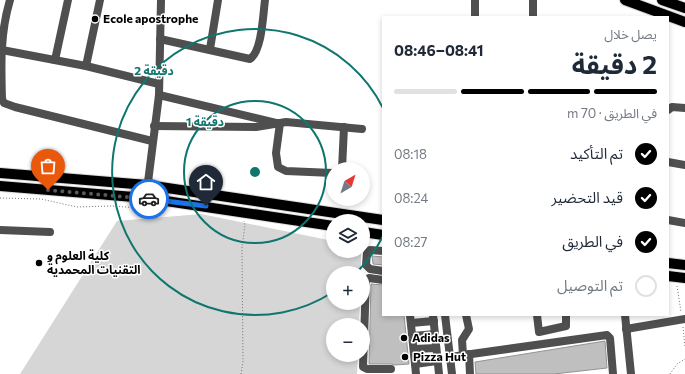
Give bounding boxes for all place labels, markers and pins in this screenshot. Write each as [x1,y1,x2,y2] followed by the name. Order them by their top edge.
[103,11,198,25] place label: Ecole apostrophe
[90,14,100,24] marker: Ecole apostrophe
[31,149,65,190] pin
[189,165,223,206] pin
[248,165,262,179] centre of rings
[47,248,141,277] place label: كلية العلوم و التقنيات المحمدية
[34,258,44,268] marker: كلية العلوم و التقنيات المحمدية
[412,330,450,344] place label: Adidas
[399,333,409,343] marker: Adidas
[413,349,466,363] place label: Pizza Hut
[400,352,410,362] marker: Pizza Hut

